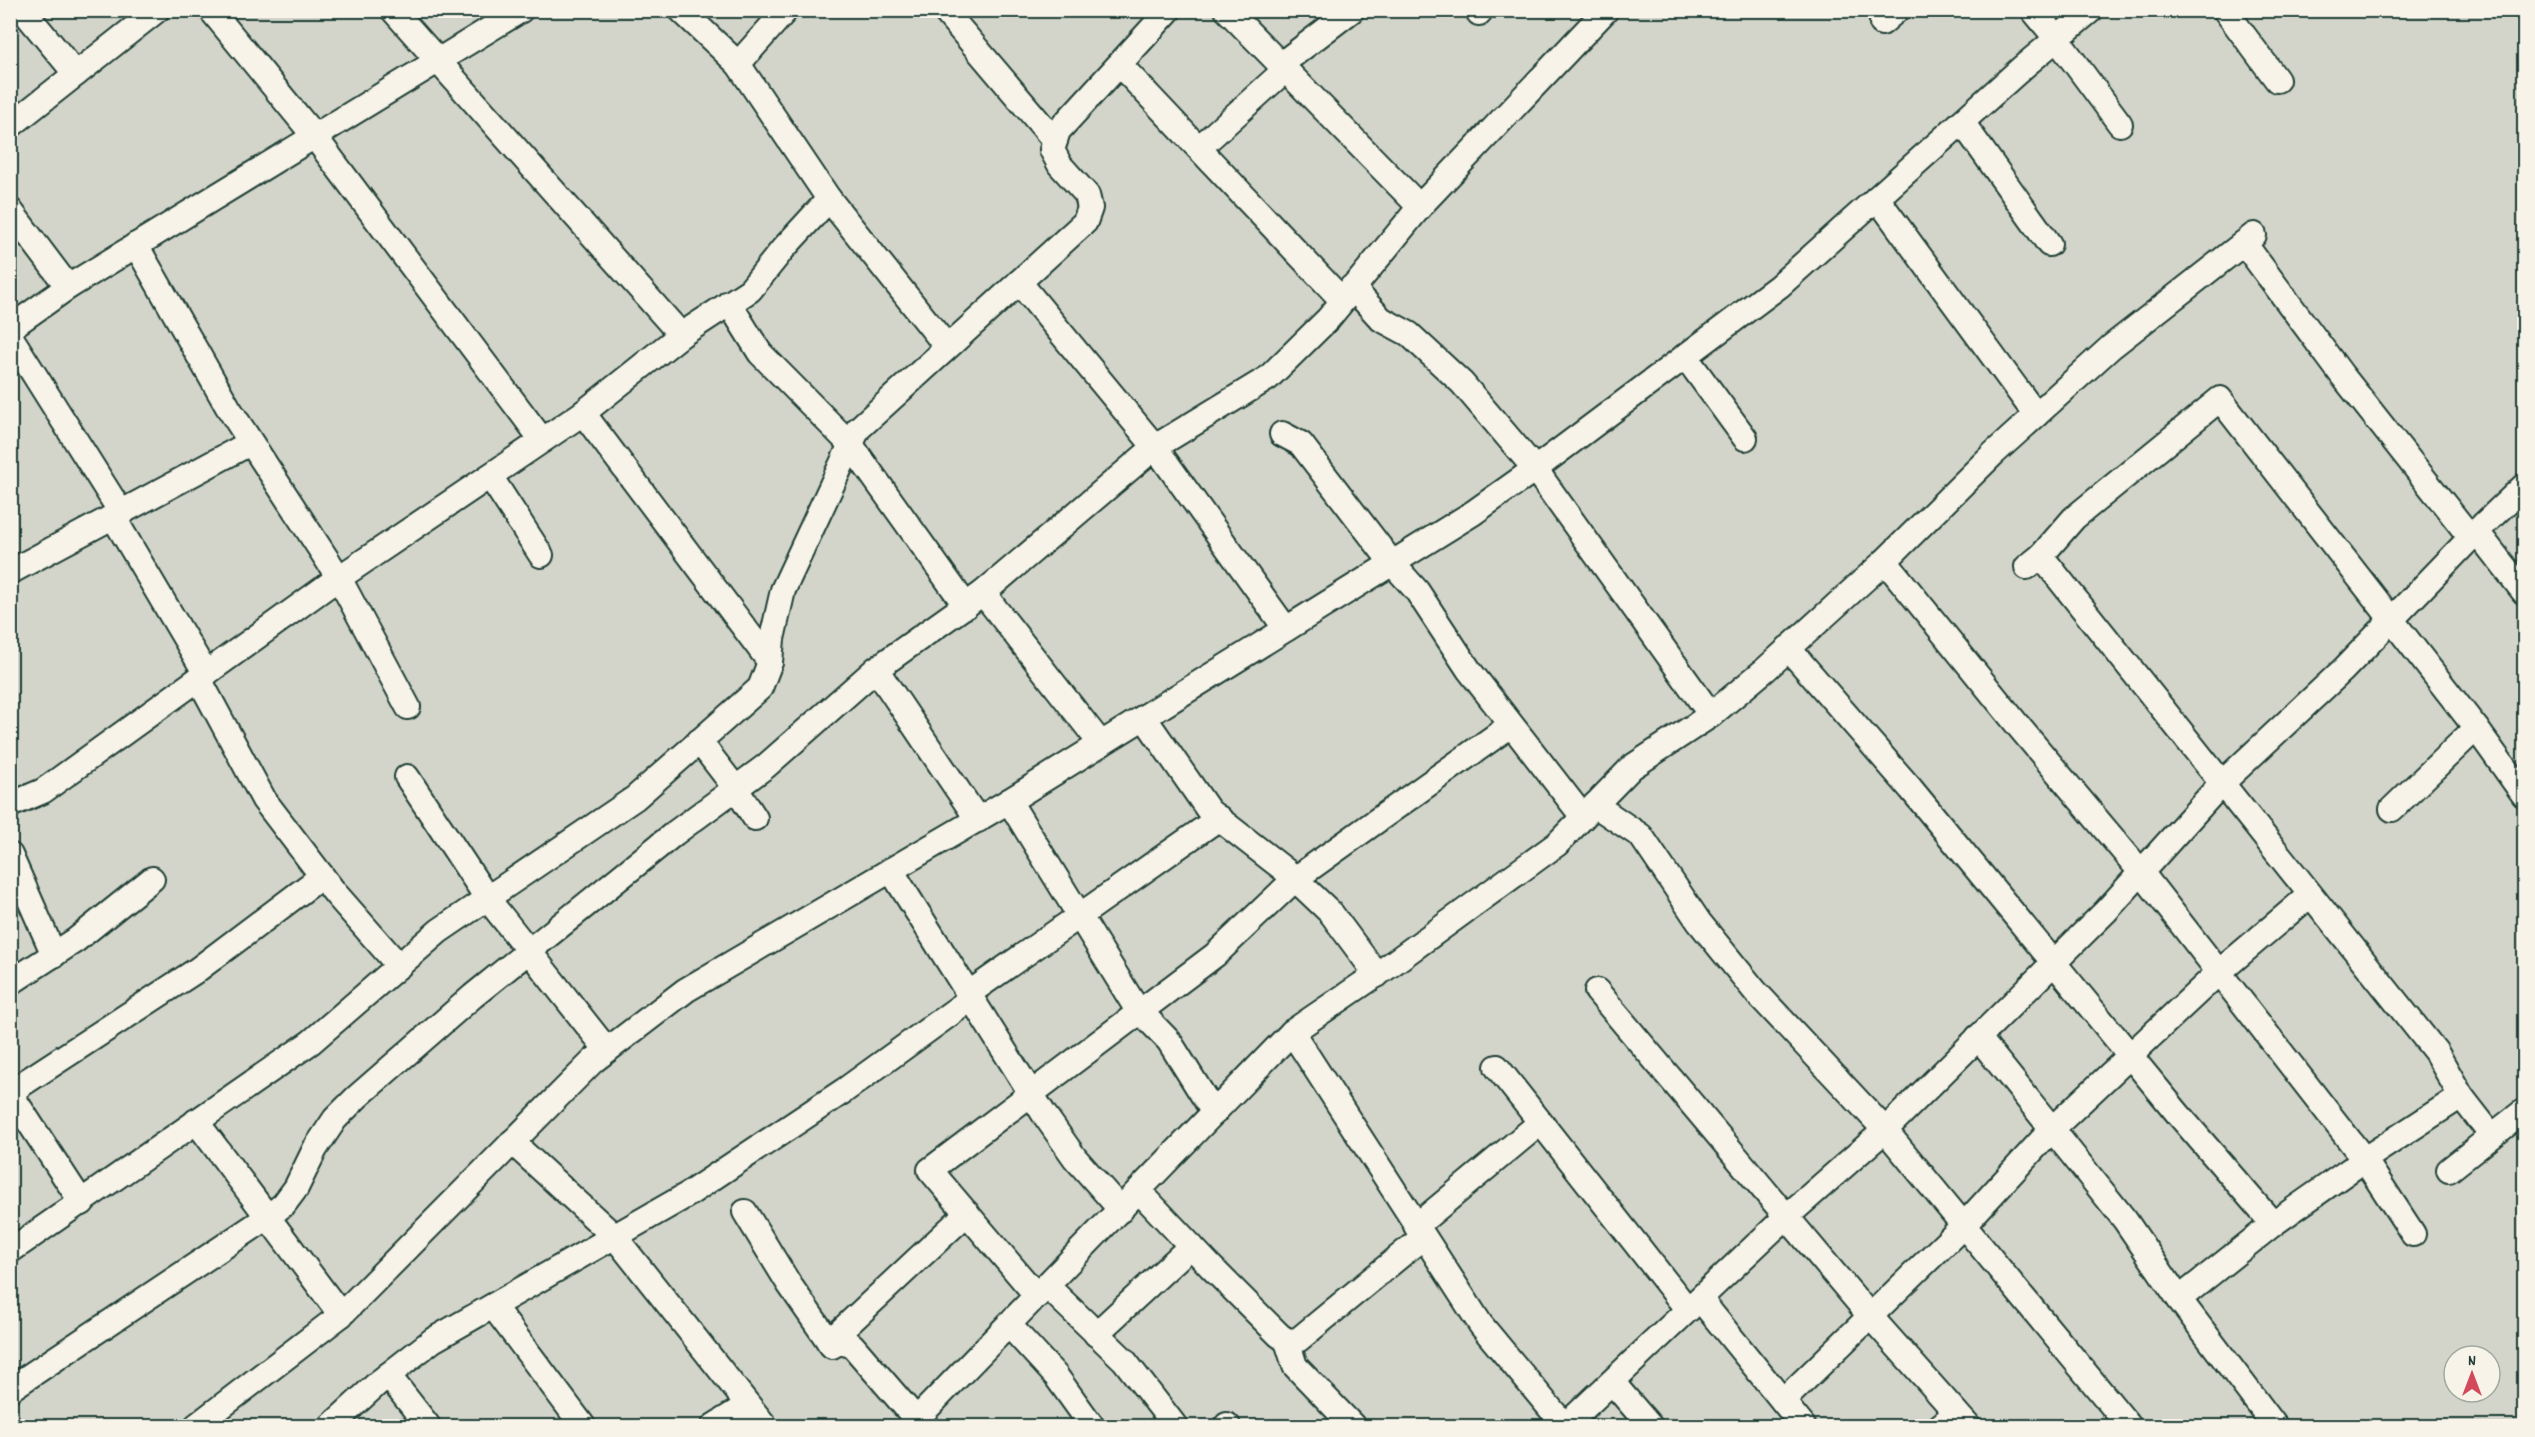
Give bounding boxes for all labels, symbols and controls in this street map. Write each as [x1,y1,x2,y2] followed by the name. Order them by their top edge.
[2442,1344,2502,1404] north arrow
[2468,1350,2476,1373] text: N

